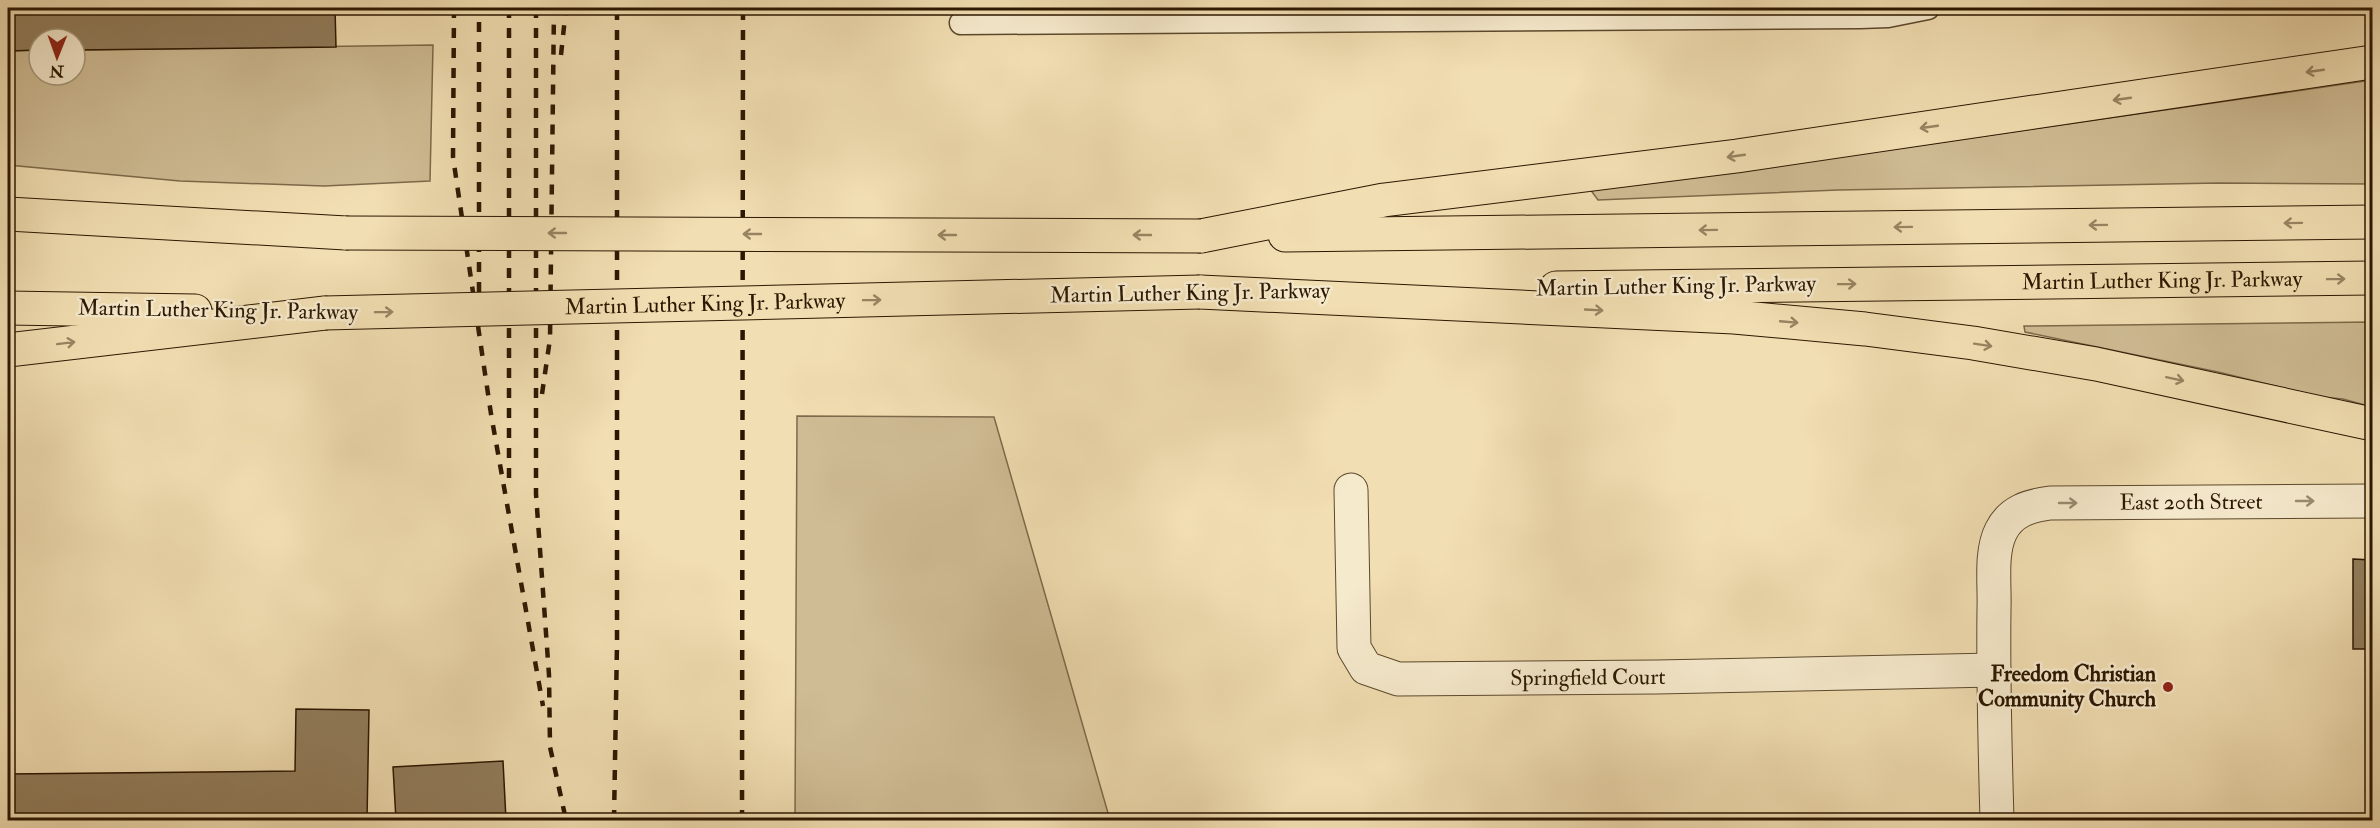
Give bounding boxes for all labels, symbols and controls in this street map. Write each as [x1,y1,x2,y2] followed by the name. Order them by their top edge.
[27,27,87,87] north arrow
[49,61,65,81] text: N
[2305,65,2325,76] one-way arrow
[2112,93,2132,104] one-way arrow
[1919,122,1939,133] one-way arrow
[1726,150,1746,161] one-way arrow
[2284,217,2304,229] one-way arrow
[2089,219,2109,231] one-way arrow
[1894,221,1914,233] one-way arrow
[1699,224,1719,236] one-way arrow
[548,227,568,239] one-way arrow
[743,228,763,240] one-way arrow
[938,229,958,241] one-way arrow
[1133,229,1153,241] one-way arrow
[2021,265,2303,296] street label: Martin Luther King Jr. Parkway
[1536,270,1817,302] street label: Martin Luther King Jr. Parkway
[2325,273,2345,284] one-way arrow
[1050,277,1331,309] street label: Martin Luther King Jr. Parkway
[1836,279,1856,290] one-way arrow
[564,287,846,321] street label: Martin Luther King Jr. Parkway
[78,294,359,326] street label: Martin Luther King Jr. Parkway
[862,294,882,306] one-way arrow
[1584,305,1604,316] one-way arrow
[373,306,393,317] one-way arrow
[1779,317,1799,328] one-way arrow
[55,337,75,348] one-way arrow
[1972,339,1992,350] one-way arrow
[2164,374,2184,385] one-way arrow
[2119,488,2263,517] street label: East 20th Street
[2294,495,2314,507] one-way arrow
[2057,497,2077,509] one-way arrow
[1978,660,2157,714] place label: Freedom Christian Community Church
[1510,663,1666,693] street label: Springfield Court
[2161,680,2175,694] marker: Freedom Christian Community Church

